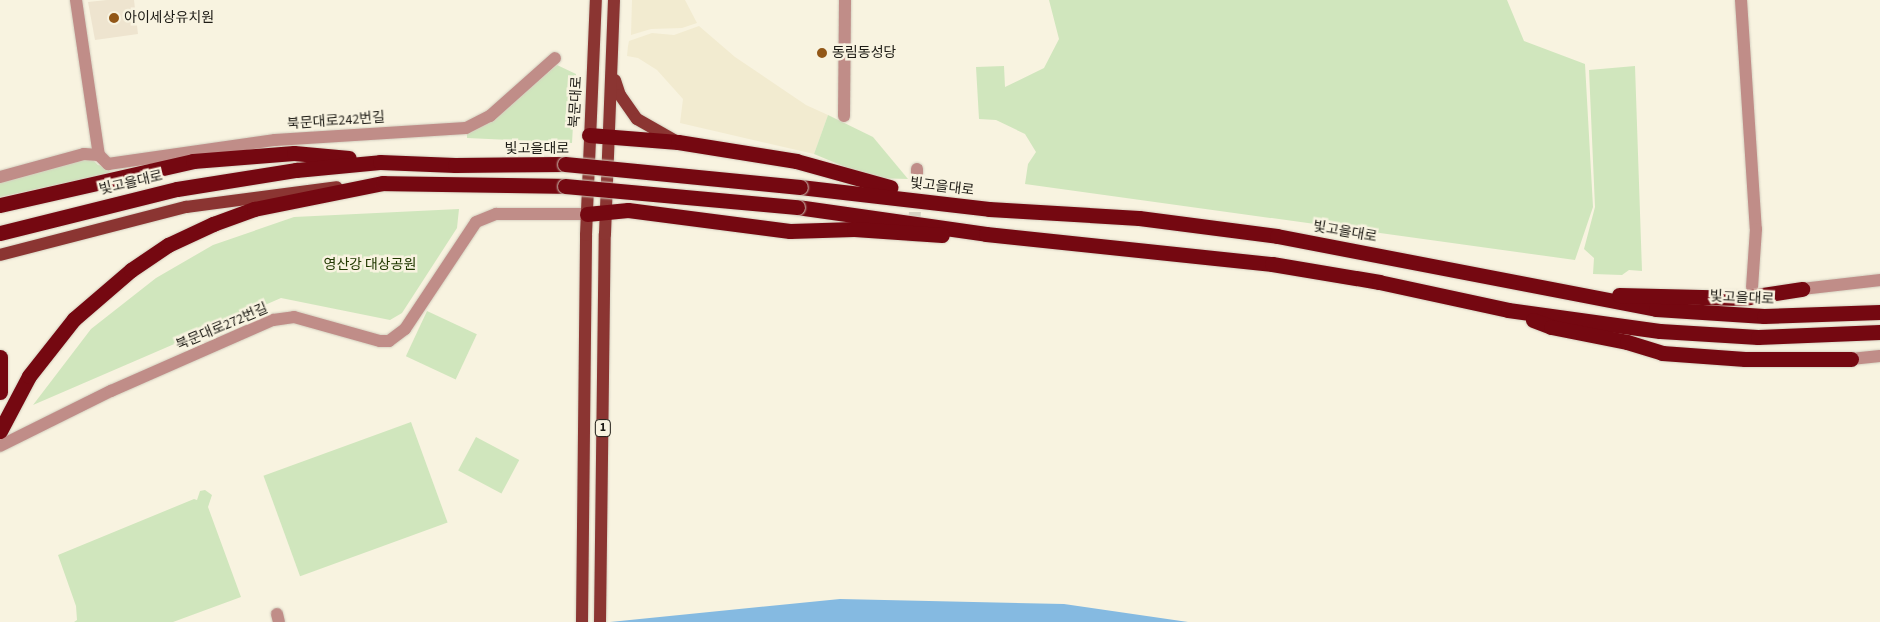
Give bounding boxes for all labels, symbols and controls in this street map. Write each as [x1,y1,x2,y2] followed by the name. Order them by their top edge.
[124,10,214,26] place label: 아이세상유치원
[108,12,120,24] marker: 아이세상유치원
[832,45,896,61] place label: 동림동성당
[816,47,828,59] marker: 동림동성당
[566,76,586,128] street label: 북문대로
[286,109,386,133] street label: 북문대로242번길
[505,141,569,157] street label: 빛고을대로
[98,168,164,198] street label: 빛고을대로
[909,175,975,199] street label: 빛고을대로
[1312,218,1378,246] street label: 빛고을대로
[324,257,416,273] park label: 영산강 대상공원
[1709,288,1775,308] street label: 빛고을대로
[174,300,270,354] street label: 북문대로272번길
[594,418,612,438] road number: 1

